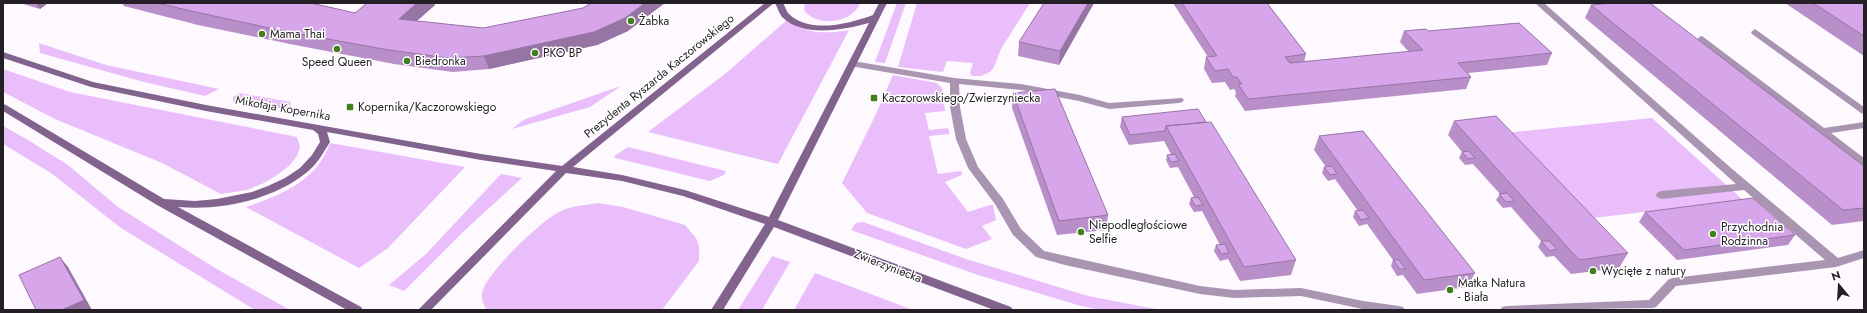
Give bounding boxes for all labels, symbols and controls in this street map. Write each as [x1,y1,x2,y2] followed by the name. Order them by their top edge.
[580,9,738,142] street label: Prezydenta Ryszarda Kaczorowskiego
[639,12,669,30] place label: Żabka
[626,16,636,26] marker: Żabka
[270,25,325,43] place label: Mama Thai
[257,29,267,39] marker: Mama Thai
[332,44,342,54] marker: Speed Queen
[543,44,583,62] place label: PKO BP
[530,48,540,58] marker: PKO BP
[415,52,466,70] place label: Biedronka
[302,53,372,71] place label: Speed Queen
[402,56,412,66] marker: Biedronka
[882,89,1041,107] place label: Kaczorowskiego/Zwierzyniecka
[234,91,332,125] street label: Mikołaja Kopernika
[869,93,879,103] marker: Kaczorowskiego/Zwierzyniecka
[358,98,497,116] place label: Kopernika/Kaczorowskiego
[345,102,355,112] marker: Kopernika/Kaczorowskiego
[1089,216,1187,248] place label: Niepodległościowe Selfie
[1721,218,1783,250] place label: Przychodnia Rodzinna
[1076,227,1086,237] marker: Niepodległościowe Selfie
[1708,229,1718,239] marker: Przychodnia Rodzinna
[852,245,925,287] street label: Zwierzyniecka
[1601,262,1687,280] place label: Wycięte z natury
[1819,265,1859,305] north arrow
[1588,266,1598,276] marker: Wycięte z natury
[1829,267,1843,284] text: N
[1458,274,1525,306] place label: Matka Natura - Biała
[1445,285,1455,295] marker: Matka Natura - Biała

